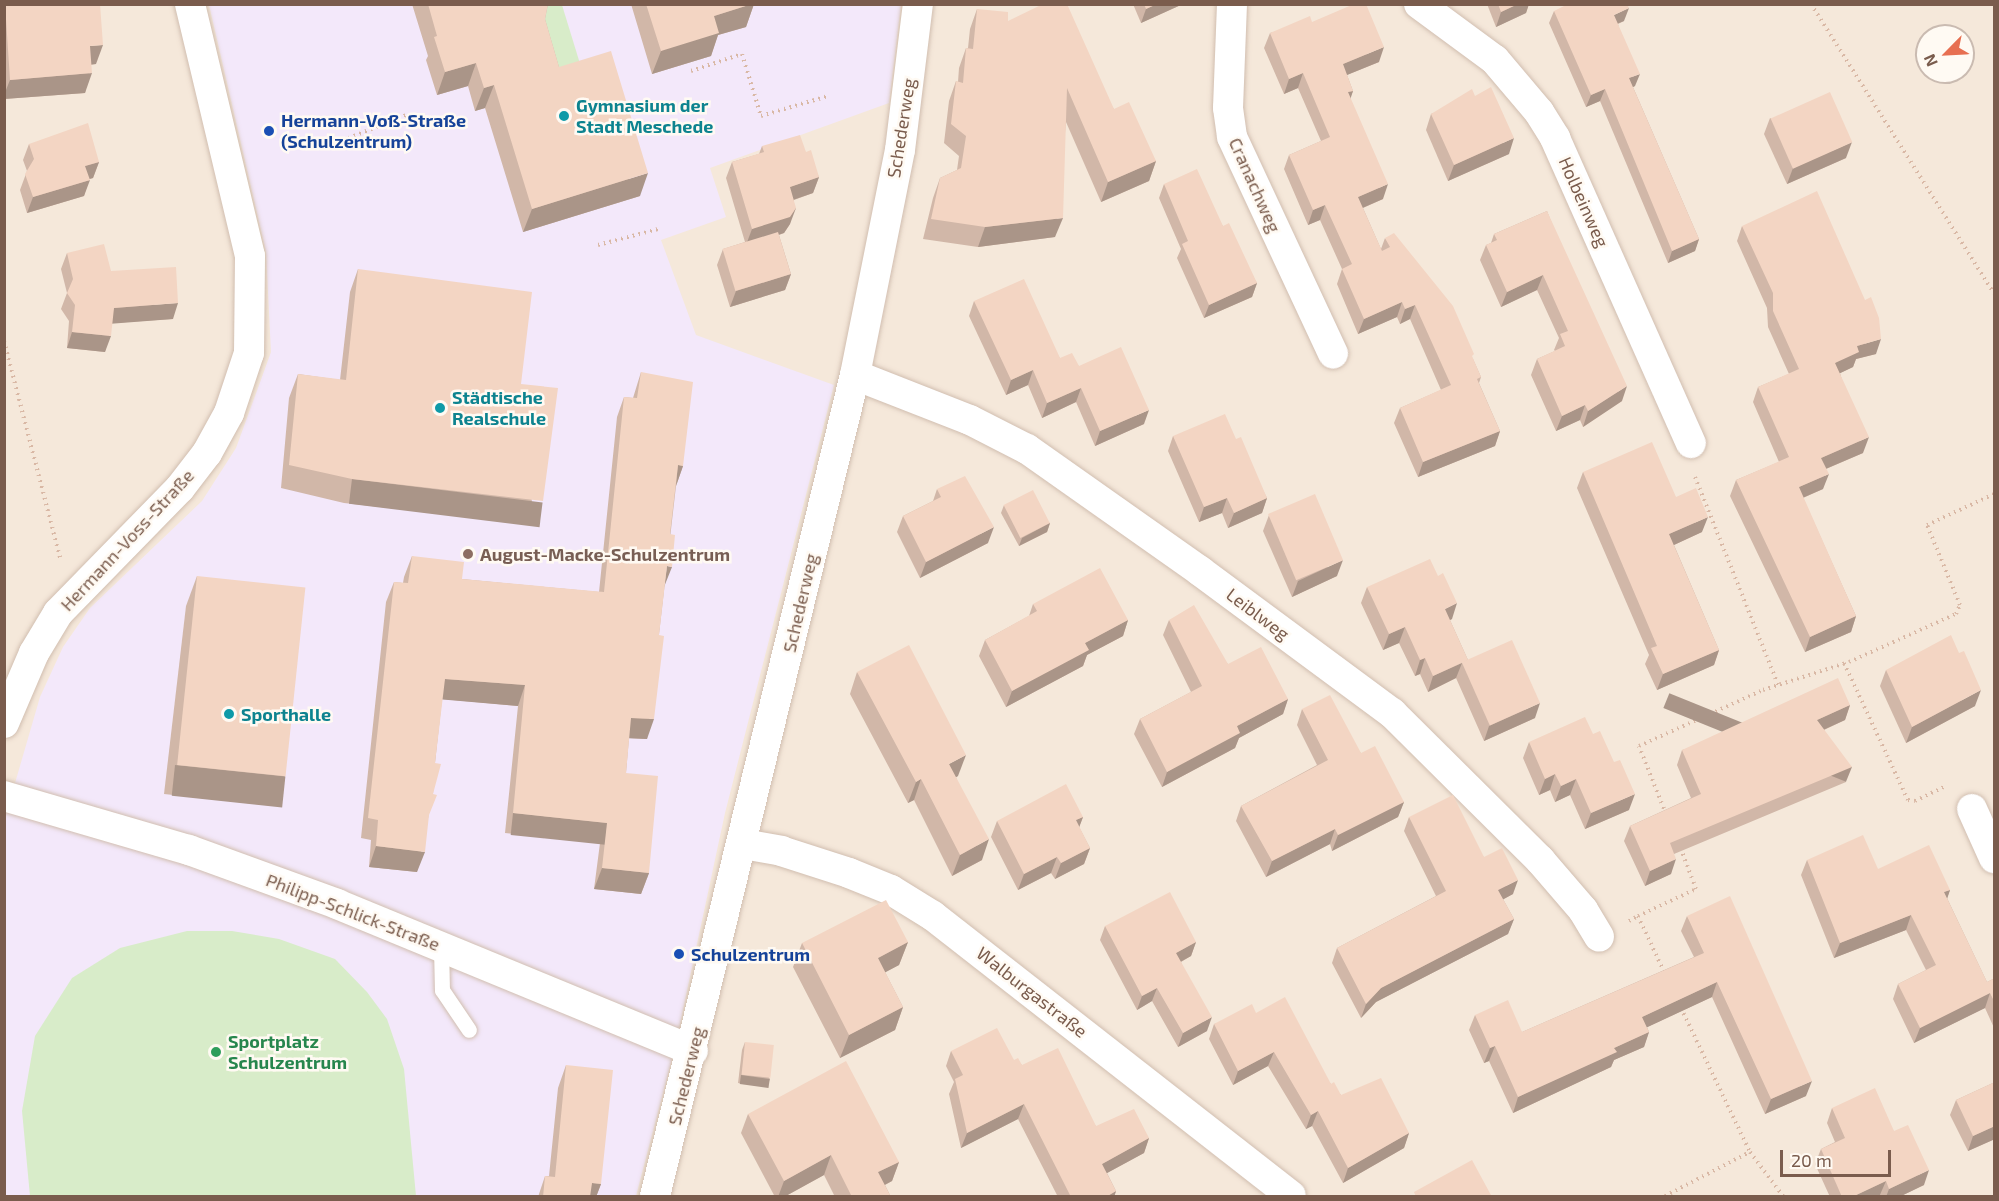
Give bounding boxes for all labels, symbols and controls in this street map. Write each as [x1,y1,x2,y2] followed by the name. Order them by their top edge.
[1915,24,1975,84] north arrow
[1919,52,1941,70] text: N
[882,77,920,179] street label: Schederweg
[576,95,713,138] place label: Gymnasium der Stadt Meschede
[557,109,571,123] marker: Gymnasium der Stadt Meschede
[281,110,466,152] place label: Hermann-Voß-Straße (Schulzentrum)
[262,124,276,138] marker: Hermann-Voß-Straße (Schulzentrum)
[1225,134,1285,236] street label: Cranachweg
[1554,153,1614,251] street label: Holbeinweg
[452,387,546,430] place label: Städtische Realschule
[433,401,447,415] marker: Städtische Realschule
[56,465,198,615] street label: Hermann-Voss-Straße
[480,543,730,565] place label: August-Macke-Schulzentrum
[461,547,475,561] marker: August-Macke-Schulzentrum
[778,552,822,654] street label: Schederweg
[1222,583,1294,645] street label: Leiblweg
[241,703,331,725] place label: Sporthalle
[222,707,236,721] marker: Sporthalle
[263,869,443,955] street label: Philipp-Schlick-Straße
[972,942,1092,1042] street label: Walburgastraße
[691,943,810,965] place label: Schulzentrum
[672,947,686,961] marker: Schulzentrum
[663,1025,709,1127] street label: Schederweg
[228,1031,347,1074] place label: Sportplatz Schulzentrum
[209,1045,223,1059] marker: Sportplatz Schulzentrum
[1783,1138,1894,1176] scale bar
[1791,1149,1832,1171] text: 20 m

